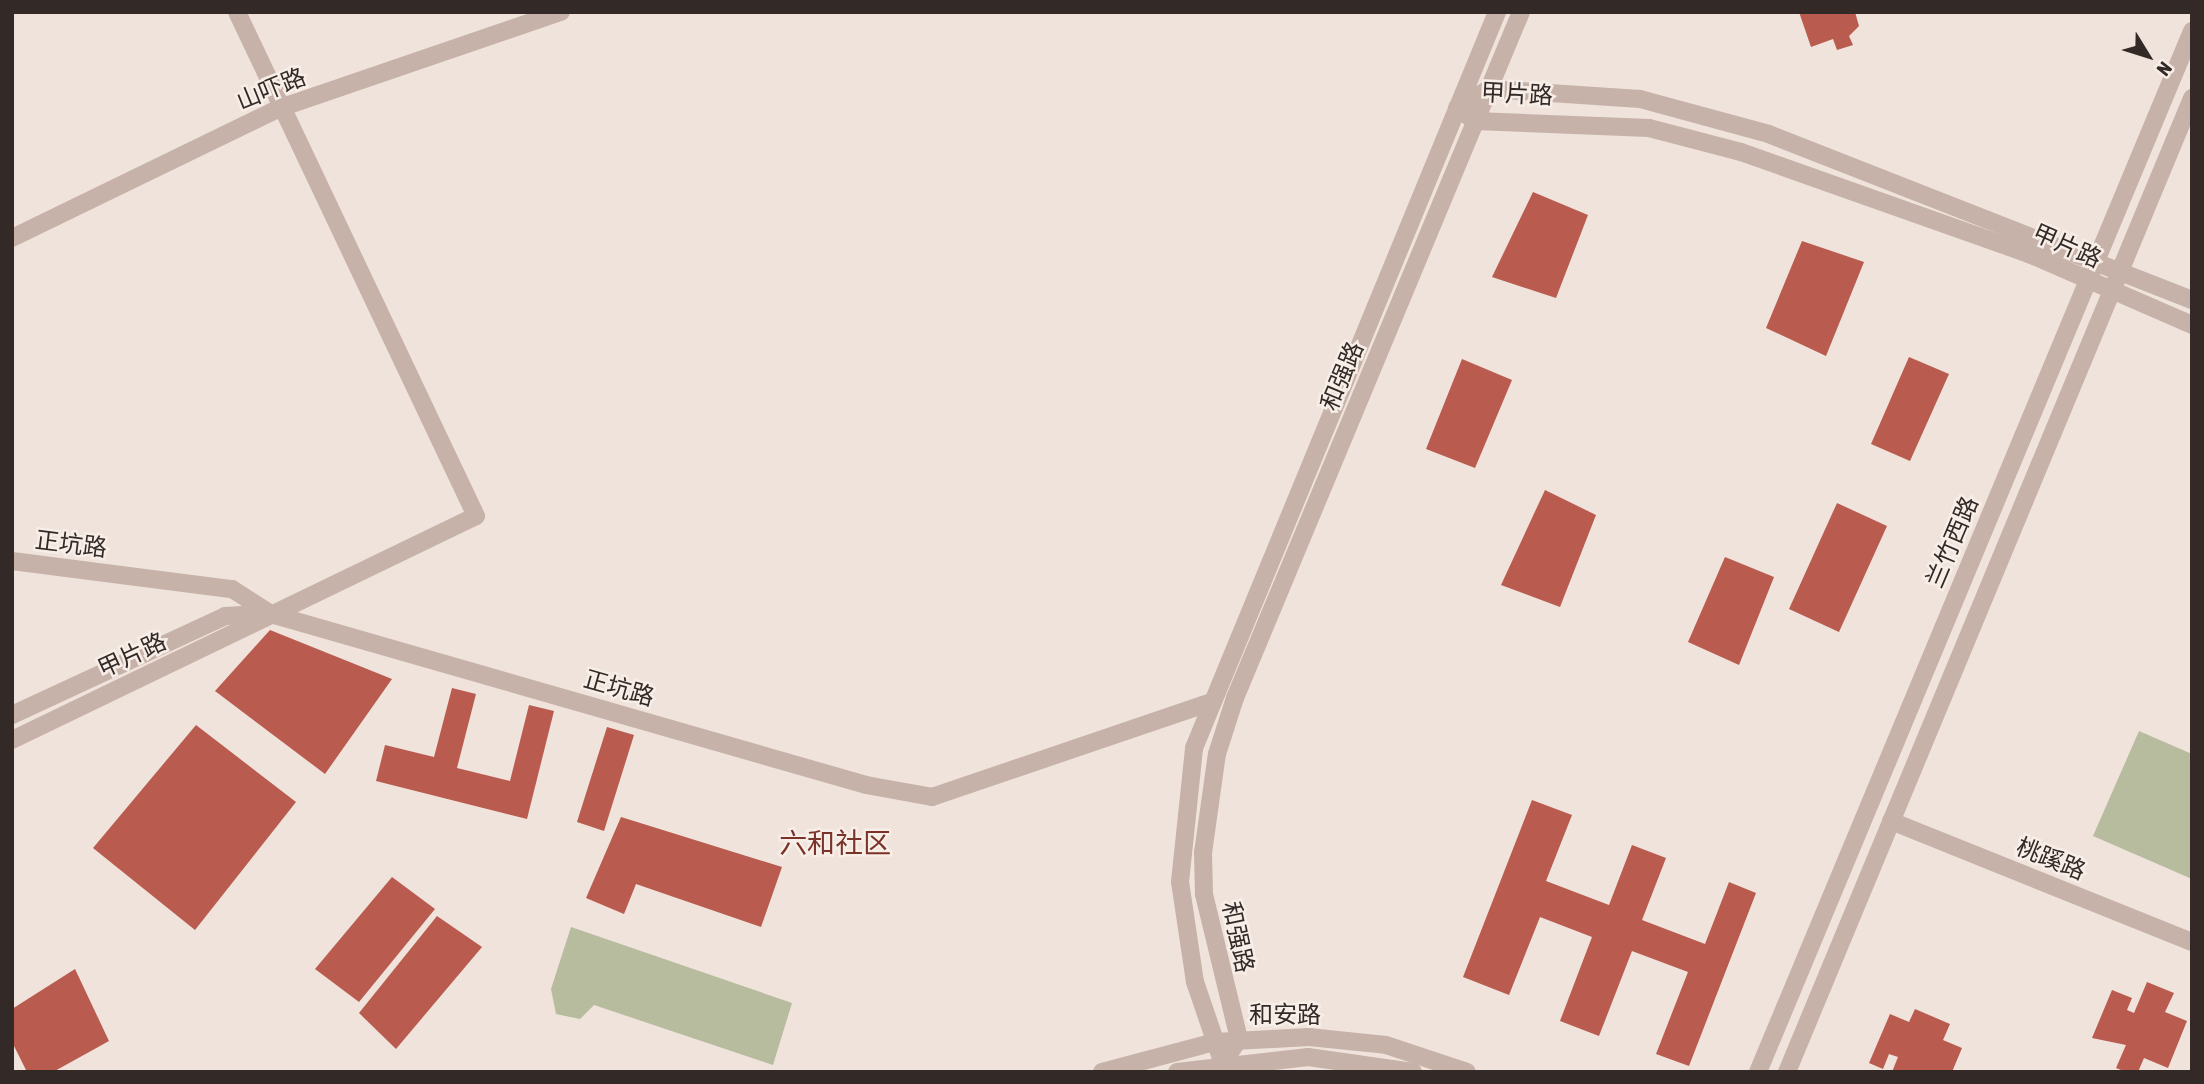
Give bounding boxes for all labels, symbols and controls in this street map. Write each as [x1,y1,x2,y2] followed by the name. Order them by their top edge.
[2113,21,2183,91] north arrow
[2152,58,2177,80] text: N
[232,62,310,116] street label: 山吓路
[1480,78,1554,110] street label: 甲片路
[2028,218,2106,274] street label: 甲片路
[1315,337,1369,415] street label: 和强路
[1920,492,1984,592] street label: 兰竹西路
[34,525,108,563] street label: 正坑路
[93,627,171,683] street label: 甲片路
[580,664,658,712] street label: 正坑路
[779,826,891,860] district label: 六和社区
[2012,832,2090,886] street label: 桃蹊路
[1216,899,1260,975] street label: 和强路
[1249,1001,1321,1029] street label: 和安路

